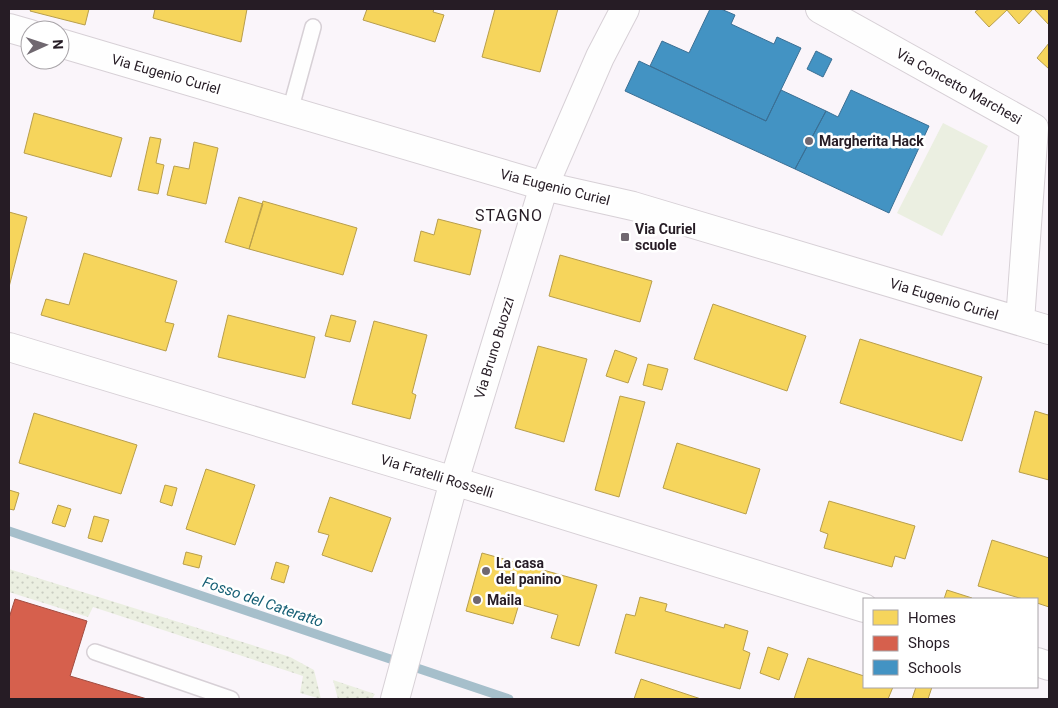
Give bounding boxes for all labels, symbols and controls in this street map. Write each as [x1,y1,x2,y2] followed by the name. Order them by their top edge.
[20,20,70,70] north arrow
[50,39,66,50] text: N
[893,45,1025,127] street label: Via Concetto Marchesi
[110,51,222,97] street label: Via Eugenio Curiel
[819,133,924,149] place label: Margherita Hack
[803,135,815,147] marker: Margherita Hack
[498,166,612,208] street label: Via Eugenio Curiel
[475,206,543,225] district label: STAGNO
[635,221,696,253] place label: Via Curiel scuole
[619,231,631,243] marker: Via Curiel scuole
[888,275,1000,323] street label: Via Eugenio Curiel
[471,295,517,401] street label: Via Bruno Buozzi
[379,451,495,501] street label: Via Fratelli Rosselli
[496,555,561,587] place label: La casa del panino
[480,565,492,577] marker: La casa del panino
[200,573,326,631] water label: Fosso del Cateratto
[487,592,522,608] place label: Maila
[471,594,483,606] marker: Maila
[863,598,1038,688] legend
[908,609,956,627] text: Homes
[908,634,950,652] text: Shops
[908,659,962,677] text: Schools

